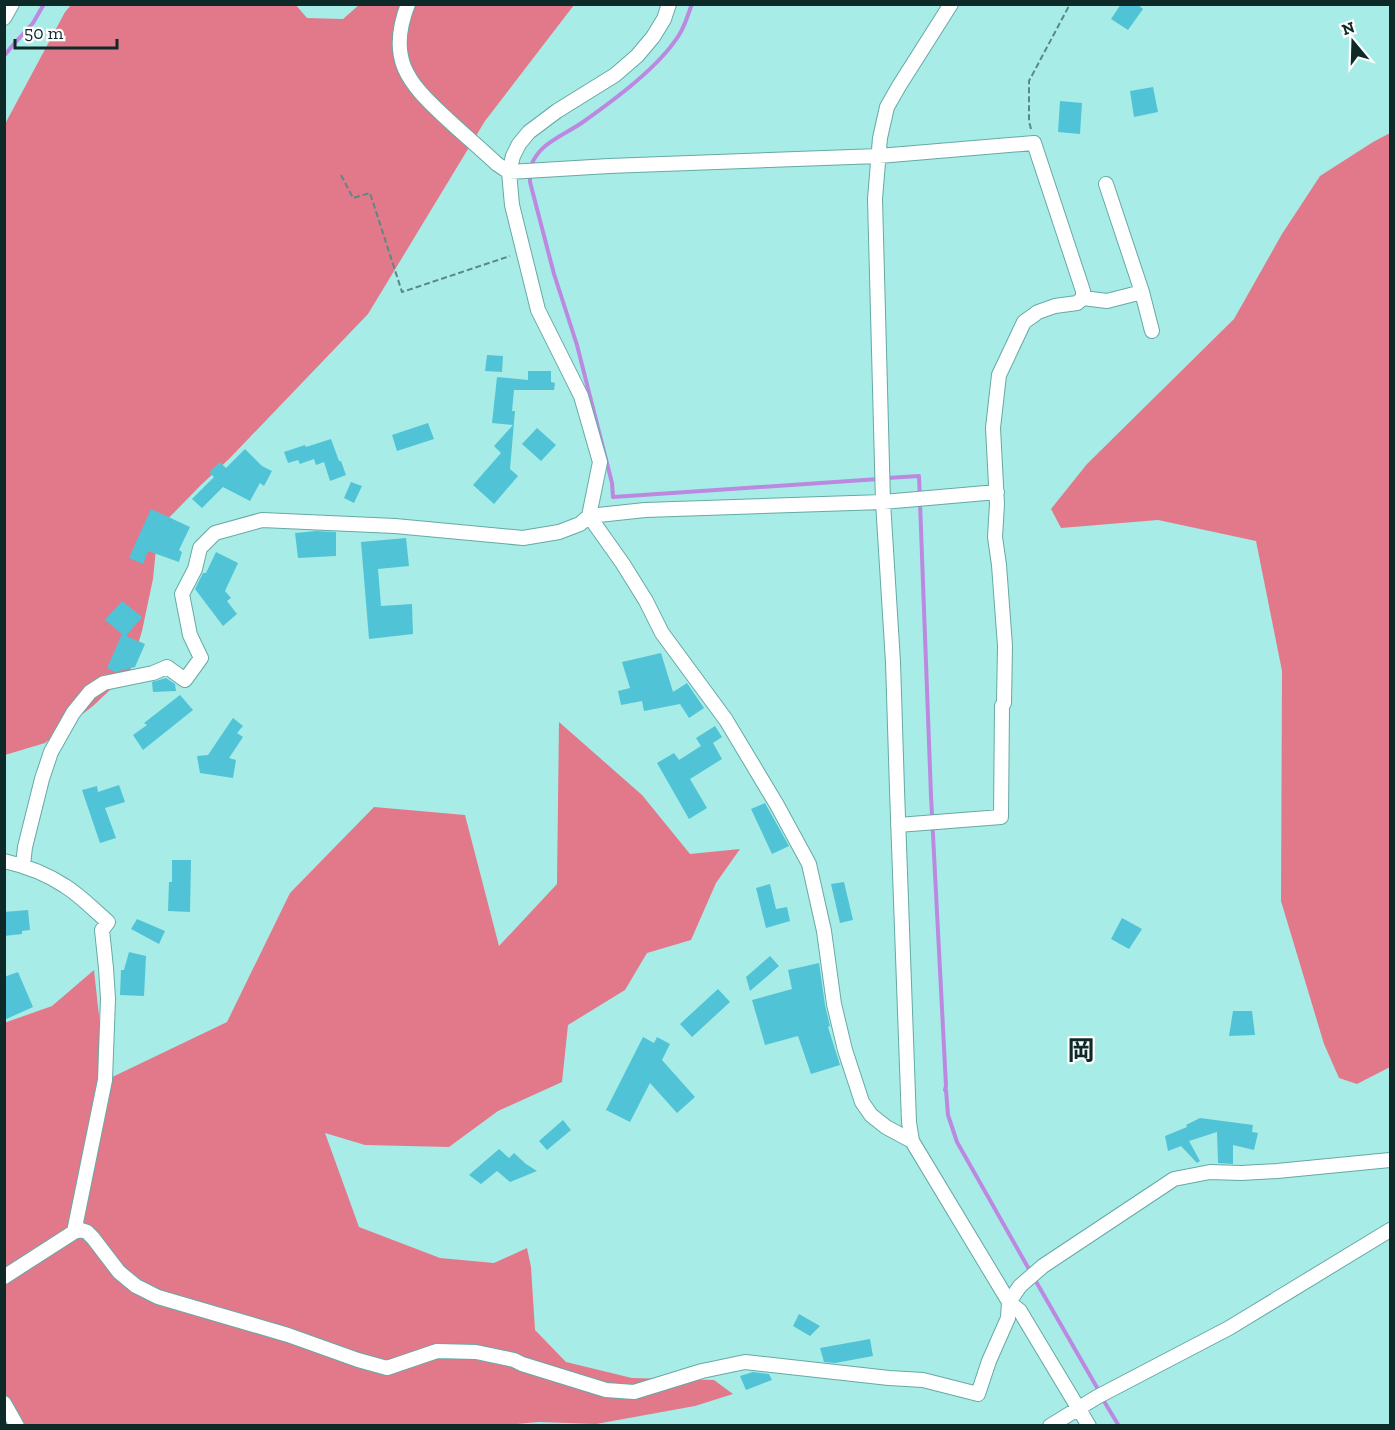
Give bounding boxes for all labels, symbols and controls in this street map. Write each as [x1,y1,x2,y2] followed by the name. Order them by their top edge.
[15,12,117,50] scale bar
[1323,12,1383,72] north arrow
[1339,17,1357,39] text: N
[24,22,64,44] text: 50 m
[1068,1035,1095,1067] district label: 岡

